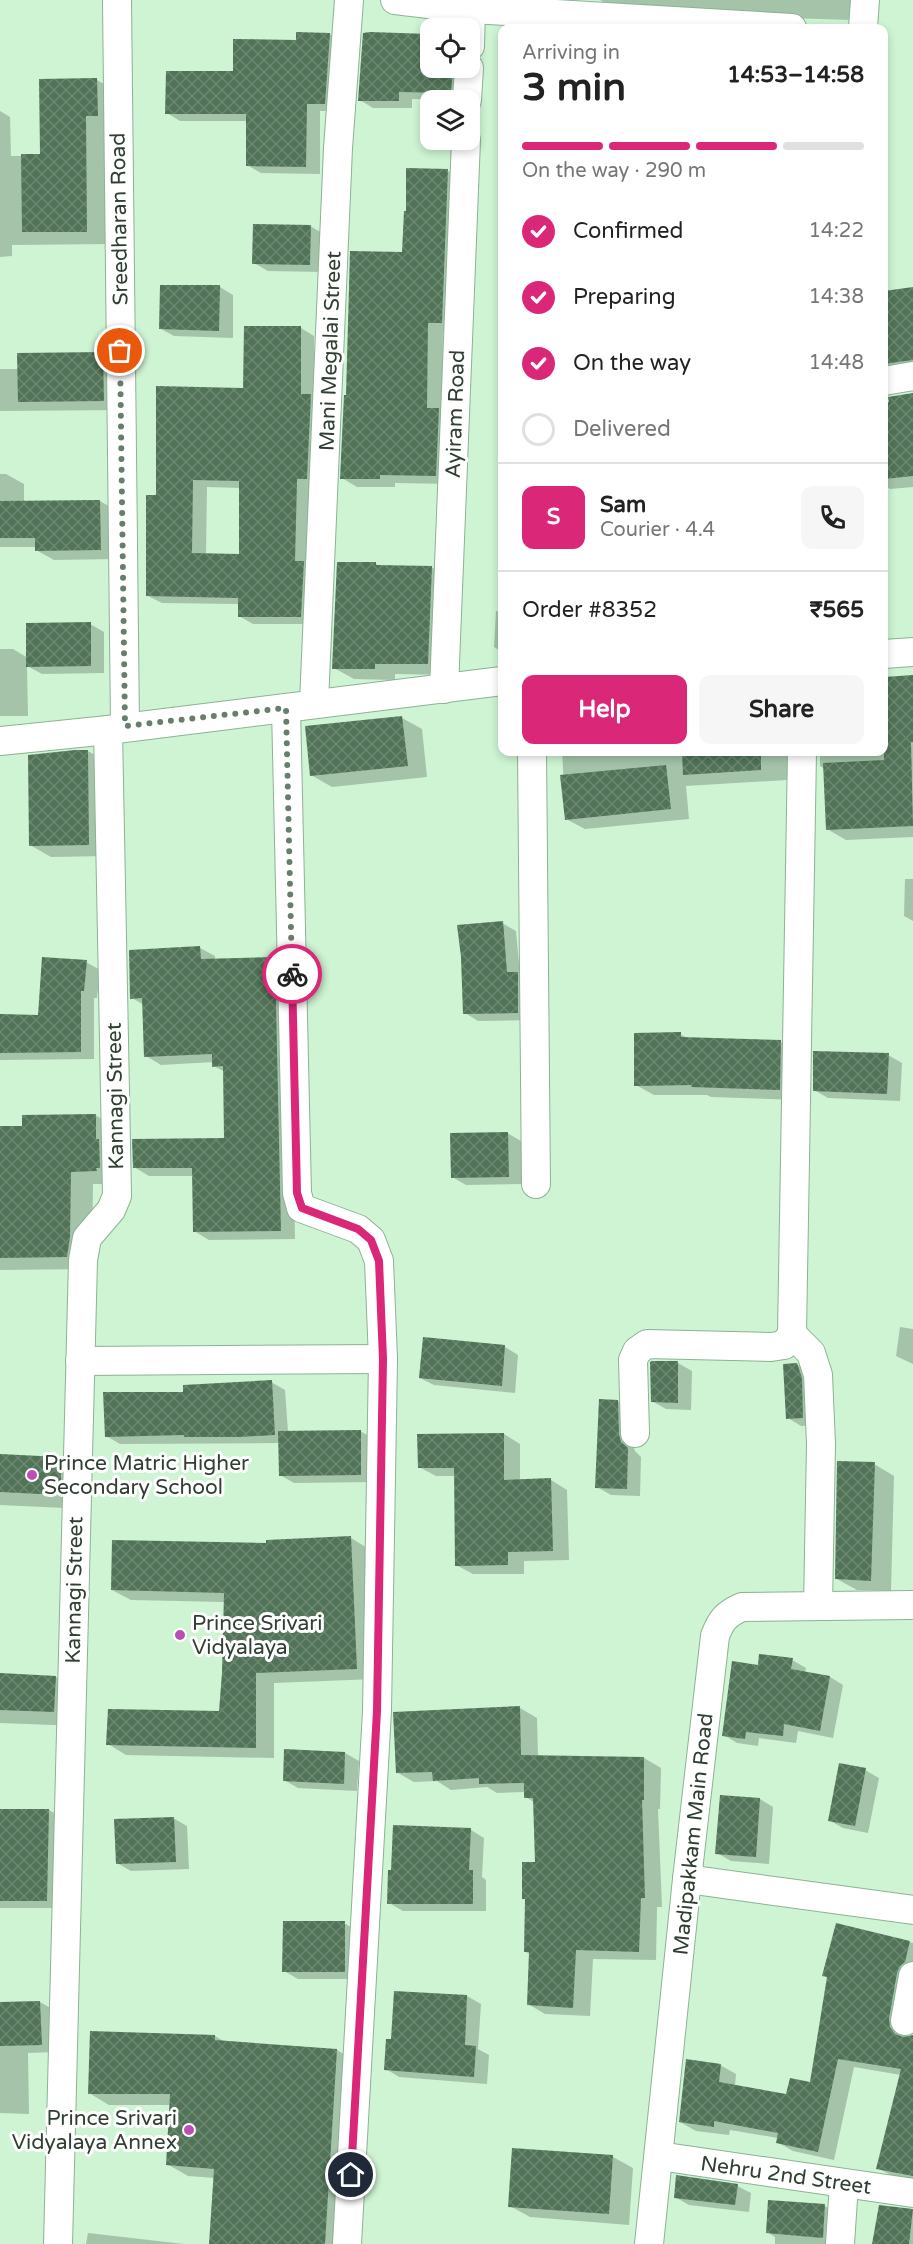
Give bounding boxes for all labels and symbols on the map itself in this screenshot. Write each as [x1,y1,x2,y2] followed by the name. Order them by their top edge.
[105,132,134,306] street label: Sreedharan Road
[315,251,346,452] street label: Mani Megalai Street
[94,325,145,376] pin
[441,349,470,479] street label: Ayiram Road
[262,944,322,1004] courier
[102,1022,129,1170] street label: Kannagi Street
[44,1451,249,1500] place label: Prince Matric Higher Secondary School
[25,1468,39,1482] marker: Prince Matric Higher Secondary School
[61,1516,88,1664] street label: Kannagi Street
[192,1611,323,1660] place label: Prince Srivari Vidyalaya
[173,1628,187,1642] marker: Prince Srivari Vidyalaya
[668,1712,719,1956] street label: Madipakkam Main Road
[12,2106,177,2155] place label: Prince Srivari Vidyalaya Annex
[182,2123,196,2137] marker: Prince Srivari Vidyalaya Annex
[325,2149,376,2200] pin
[699,2151,873,2200] street label: Nehru 2nd Street

